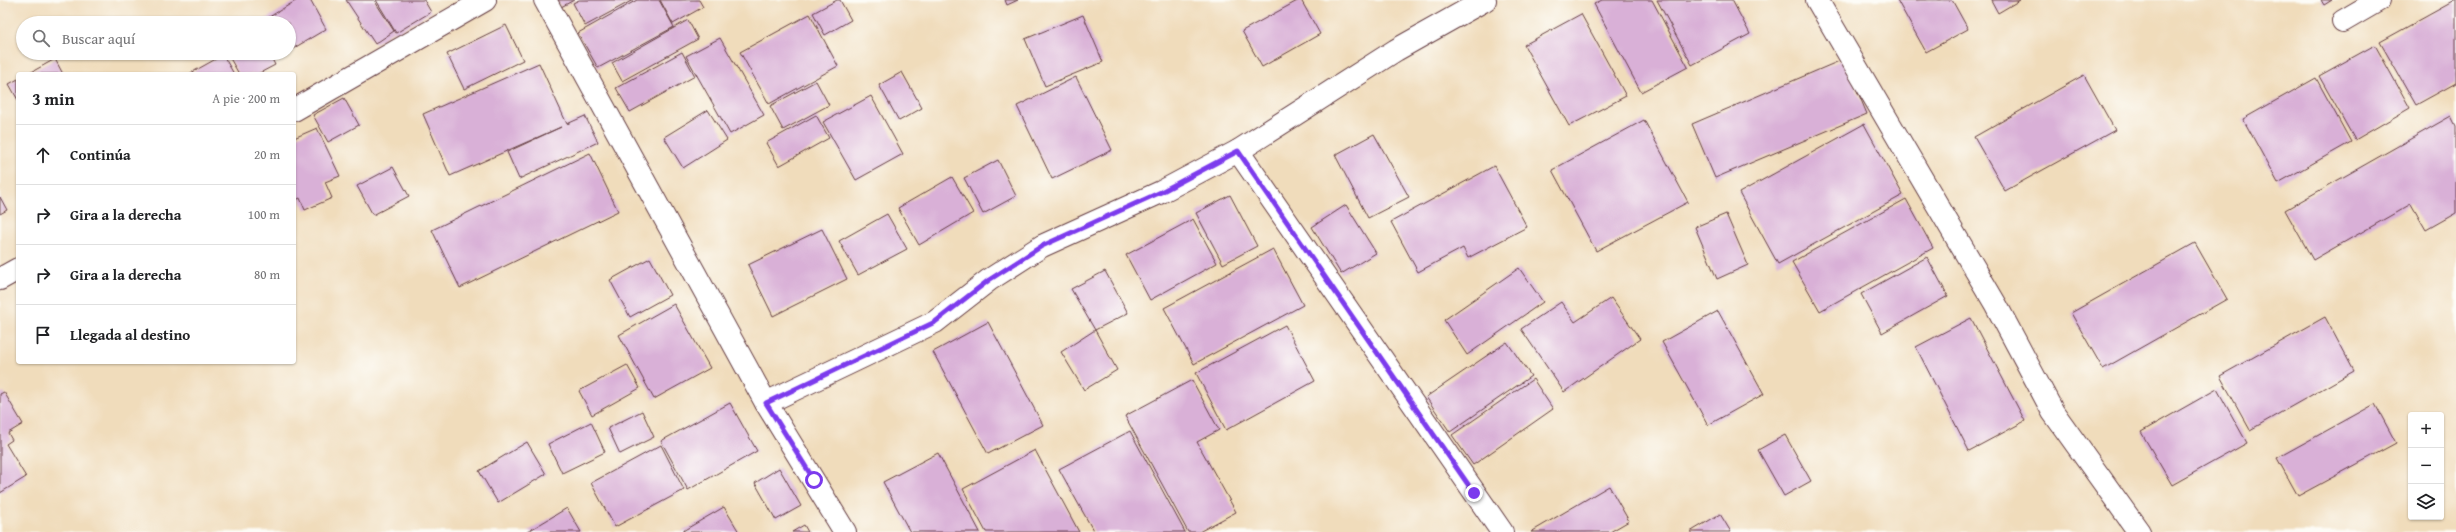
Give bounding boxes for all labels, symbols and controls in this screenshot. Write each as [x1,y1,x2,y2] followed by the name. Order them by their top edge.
[16,16,296,60] search box
[30,27,52,49] icon: search
[62,28,135,49] text: Buscar aquí
[32,86,74,111] text: 3 min
[212,89,280,108] text: A pie · 200 m
[32,144,54,166] icon: ahead
[70,144,131,165] text: Continúa
[254,145,280,164] text: 20 m
[32,204,54,226] icon: right
[70,204,181,225] text: Gira a la derecha
[248,205,280,224] text: 100 m
[32,264,54,286] icon: right
[70,264,181,285] text: Gira a la derecha
[254,265,280,284] text: 80 m
[32,324,54,346] icon: arrive
[70,324,190,345] text: Llegada al destino
[2408,412,2444,520] map controls
[2408,412,2444,448] button: +
[2408,448,2444,484] button: −
[805,471,823,489] route start
[1465,484,1483,502] route end
[2408,484,2444,520] button: layers

